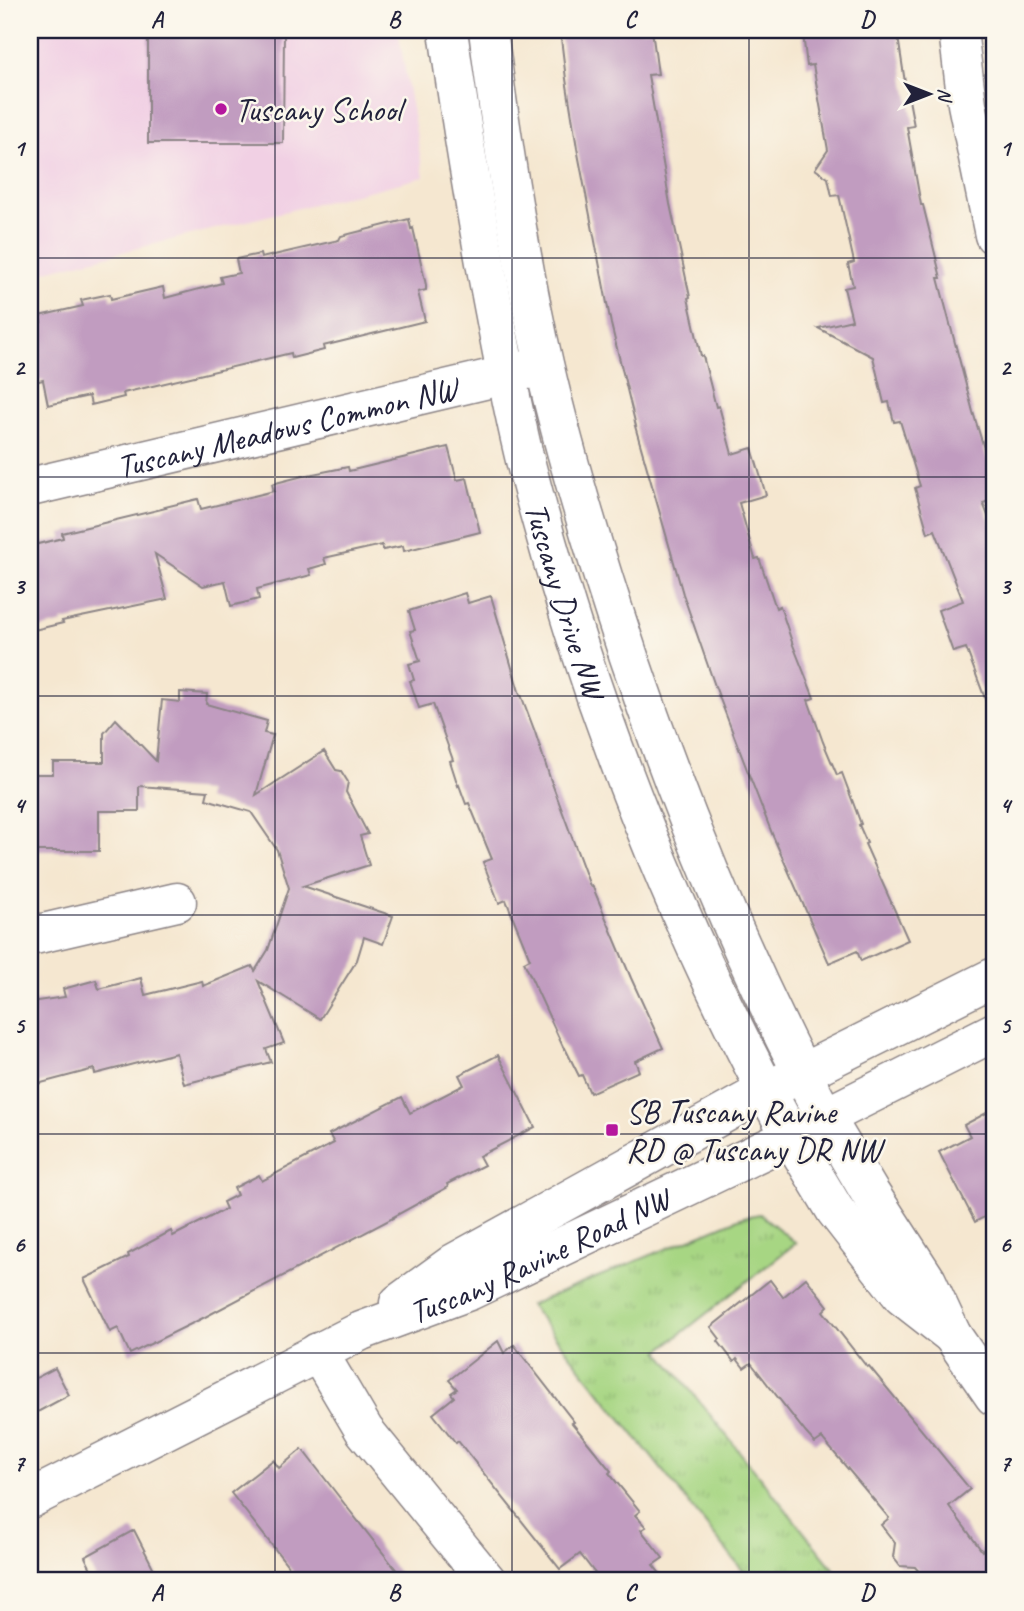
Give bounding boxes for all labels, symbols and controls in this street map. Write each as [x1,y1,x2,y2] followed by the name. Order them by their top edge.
[151,5,165,34] text: A
[388,5,402,34] text: B
[625,5,639,34] text: C
[860,5,876,34] text: D
[894,60,964,130] north arrow
[933,88,957,103] text: N
[235,89,406,131] place label: Tuscany School
[213,101,229,117] marker: Tuscany School
[14,134,27,163] text: 1
[1000,134,1013,163] text: 1
[14,353,27,382] text: 2
[1000,353,1013,382] text: 2
[113,366,465,488] street label: Tuscany Meadows Common NW
[515,498,616,708] street label: Tuscany Drive NW
[14,572,27,601] text: 3
[1000,572,1013,601] text: 3
[14,791,27,820] text: 4
[1000,791,1013,820] text: 4
[14,1011,26,1040] text: 5
[1000,1011,1012,1040] text: 5
[626,1091,886,1171] place label: SB Tuscany Ravine RD @ Tuscany DR NW
[604,1122,620,1138] marker: SB Tuscany Ravine RD @ Tuscany DR NW
[403,1176,681,1333] street label: Tuscany Ravine Road NW
[14,1230,27,1259] text: 6
[1000,1230,1013,1259] text: 6
[14,1449,27,1478] text: 7
[1000,1449,1013,1478] text: 7
[151,1578,165,1607] text: A
[388,1578,402,1607] text: B
[625,1578,639,1607] text: C
[860,1578,876,1607] text: D

